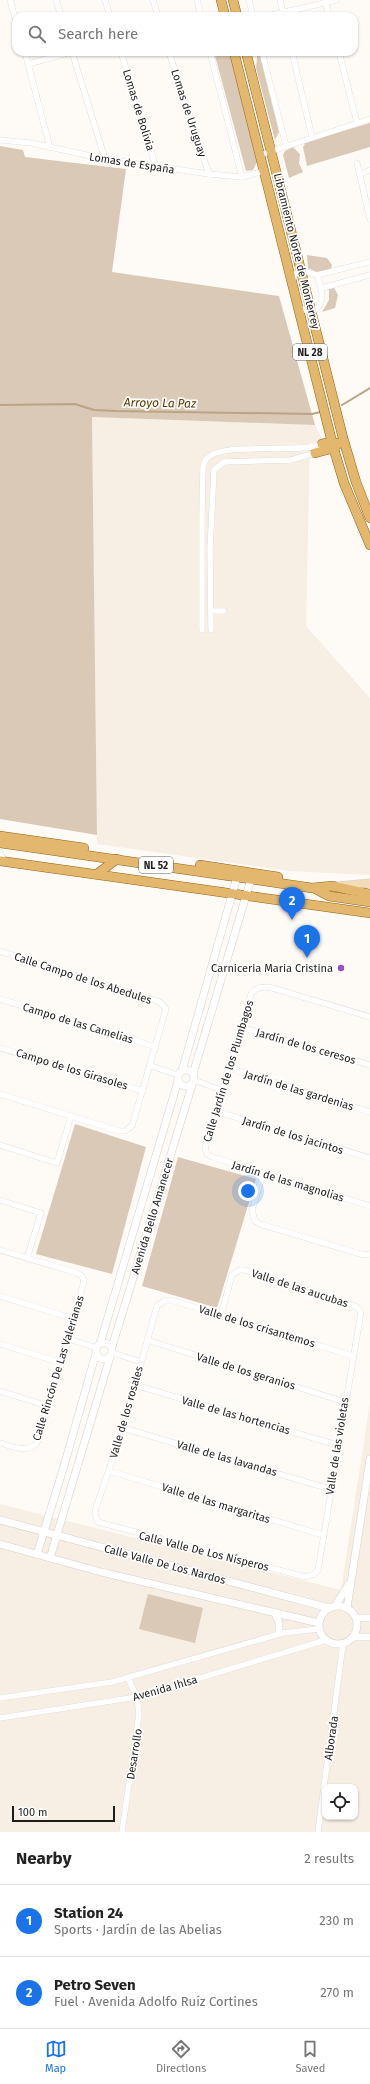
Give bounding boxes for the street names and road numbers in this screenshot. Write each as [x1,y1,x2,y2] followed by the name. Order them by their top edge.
[120,68,157,152] street label: Lomas de Bolivia
[168,68,209,159] street label: Lomas de Uruguay
[88,150,176,177] street label: Lomas de España
[271,172,322,331] street label: Libramiento Norte de Monterrey
[293,344,327,360] road number: NL 28
[139,857,173,873] road number: NL 52
[12,950,153,1007] street label: Calle Campo de los Abedules
[201,999,256,1144] street label: Calle Jardín de los Plumbagos
[21,1000,135,1046] street label: Campo de las Camelias
[254,1026,357,1067] street label: Jardín de los ceresos
[14,1046,129,1093] street label: Campo de los Girasoles
[243,1068,355,1113] street label: Jardín de las gardenias
[241,1114,345,1157] street label: Jardín de los jacintos
[129,1156,177,1276] street label: Avenida Bello Amanecer
[230,1158,345,1205] street label: Jardín de las magnolias
[250,1267,350,1310] street label: Valle de las aucubas
[30,1294,87,1442] street label: Calle Rincón De Las Valerianas
[197,1303,317,1350] street label: Valle de los crisantemos
[195,1350,297,1393] street label: Valle de los geranios
[107,1364,146,1460] street label: Valle de los rosales
[180,1394,292,1437] street label: Valle de las hortencias
[323,1396,352,1496] street label: Valle de las violetas
[175,1438,278,1479] street label: Valle de las lavandas
[160,1481,272,1526] street label: Valle de las margaritas
[137,1529,270,1574] street label: Calle Valle De Los Nísperos
[103,1542,227,1587] street label: Calle Valle De Los Nardos
[131,1673,199,1704] street label: Avenida Ihlsa
[322,1715,341,1761] street label: Alborada
[124,1728,145,1781] street label: Desarrollo

